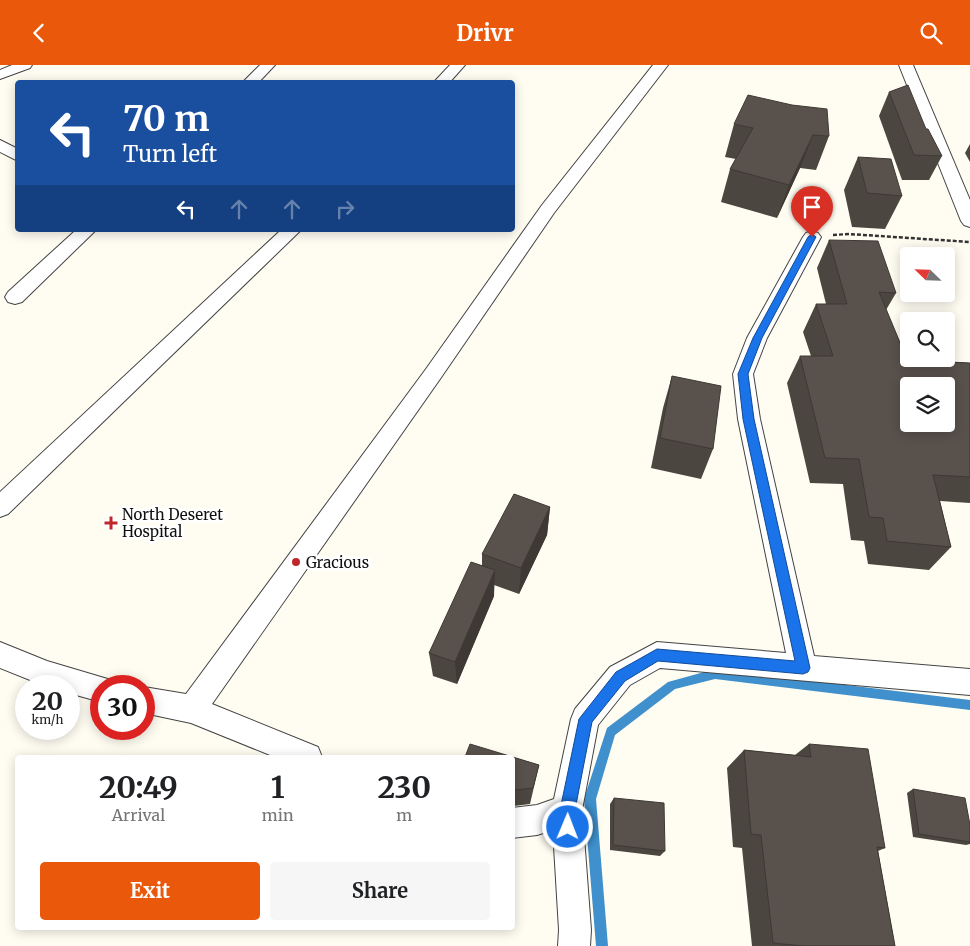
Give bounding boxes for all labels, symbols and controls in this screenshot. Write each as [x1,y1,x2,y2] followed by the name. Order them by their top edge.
[25,19,53,47] icon: back
[456,19,514,47] text: Drivr
[917,19,945,47] icon: search
[123,97,210,141] text: 70 m
[40,100,105,165] icon: left
[123,140,217,168] text: Turn left
[791,186,833,237] pin
[798,193,826,221] icon: arrive
[172,195,200,223] icon: left
[225,195,253,223] icon: ahead
[278,195,306,223] icon: ahead
[331,195,359,223] icon: right
[900,247,955,303] north arrow
[900,247,955,432] map controls
[900,312,955,367] button: search
[900,377,955,432] button: layers
[122,505,223,541] place label: North Deseret Hospital
[104,516,118,530] marker: North Deseret Hospital
[306,553,369,572] place label: Gracious
[290,556,302,568] marker: Gracious
[90,675,155,740] speed limit sign: 30
[32,685,63,717] text: 20
[32,712,63,727] text: km/h
[99,768,178,806] text: 20:49
[271,768,285,806] text: 1
[377,768,431,806] text: 230
[541,800,593,852] position arrow
[112,805,165,825] text: Arrival
[262,805,294,825] text: min
[396,805,412,825] text: m
[40,862,260,920] button: Exit
[270,862,490,920] button: Share

